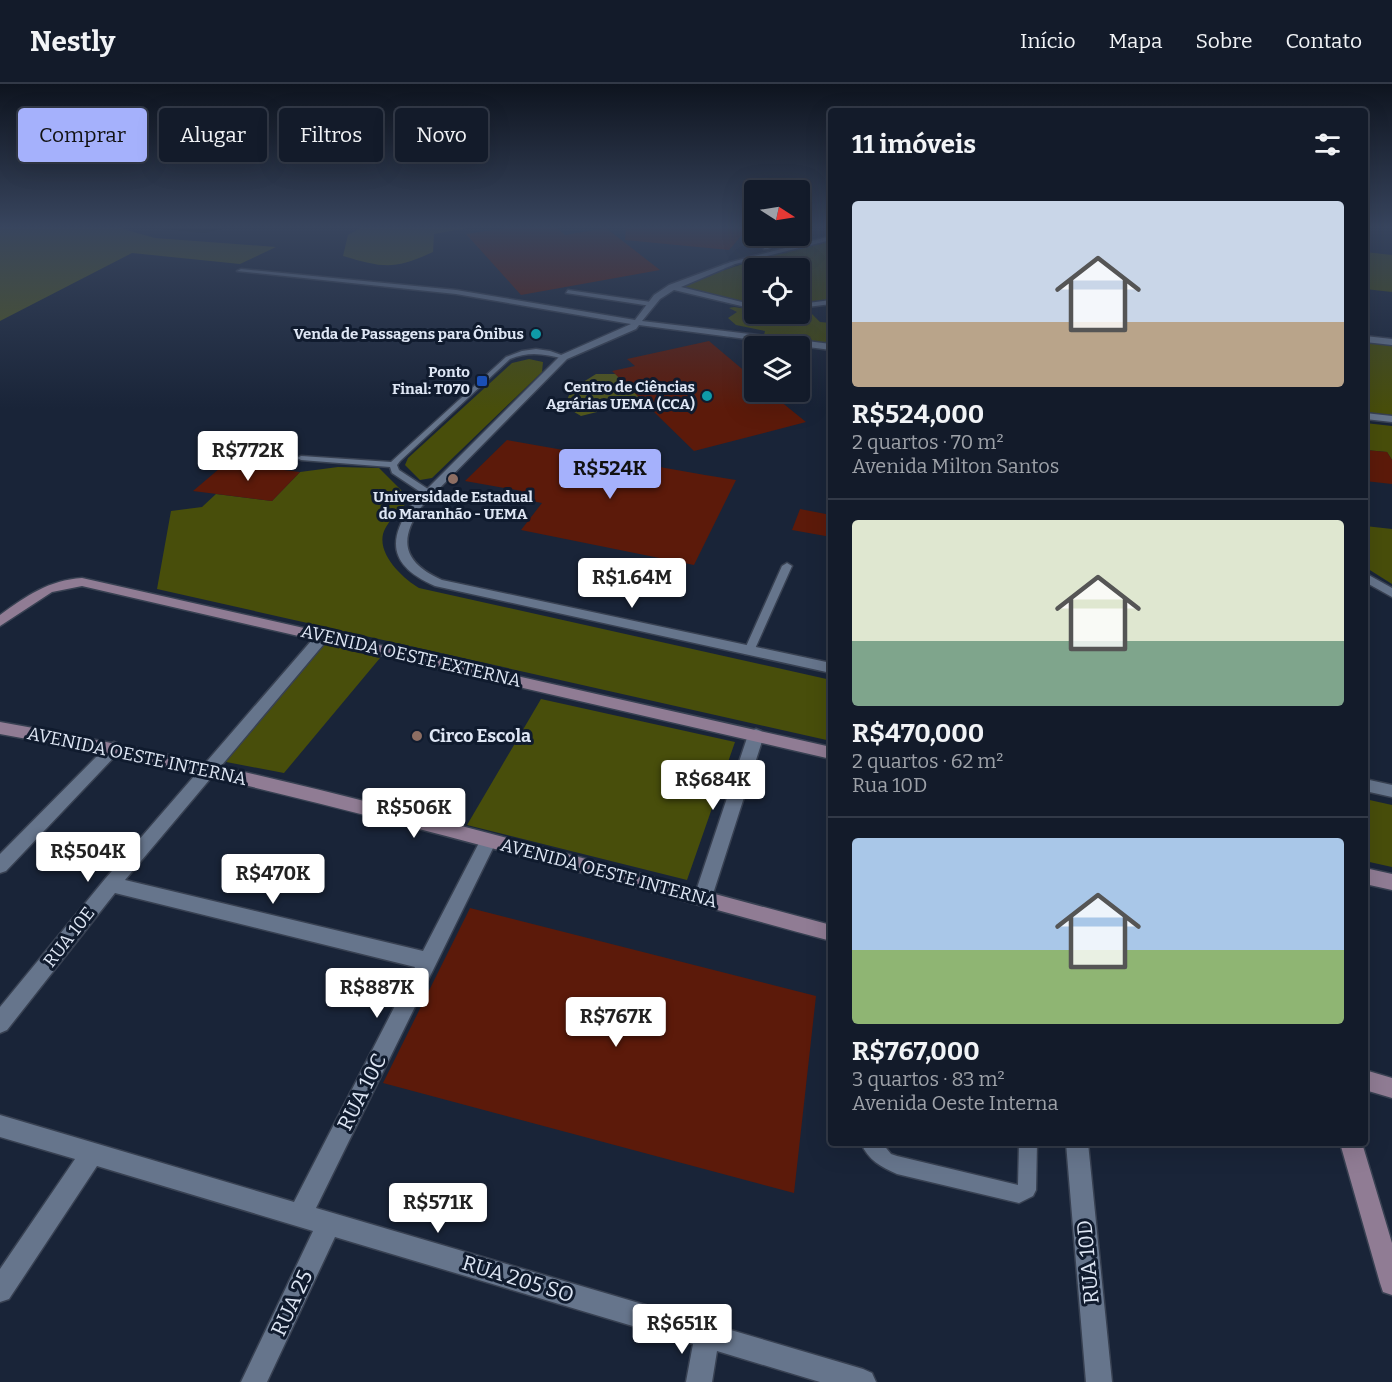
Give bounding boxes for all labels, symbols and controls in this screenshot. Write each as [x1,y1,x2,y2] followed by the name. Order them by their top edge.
[30,25,115,58] text: Nestly
[1020,28,1076,54] text: Início
[1109,28,1163,54] text: Mapa
[1196,28,1252,54] text: Sobre
[1285,28,1362,54] text: Contato
[18,108,147,162] chip: Comprar
[159,108,267,162] chip: Alugar
[279,108,383,162] chip: Filtros
[395,108,488,162] chip: Novo
[1311,128,1344,161] icon: filters
[852,129,976,160] text: 11 imóveis
[744,180,810,246] north arrow
[744,180,810,402] map controls
[1044,240,1152,348] icon: home
[744,258,810,324] button: locate
[293,324,524,343] place label: Venda de Passagens para Ônibus
[529,327,543,341] marker: Venda de Passagens para Ônibus
[744,336,810,402] button: layers
[392,363,470,398] place label: Ponto Final: T070
[475,374,489,388] marker: Ponto Final: T070
[546,378,695,413] place label: Centro de Ciências Agrárias UEMA (CCA)
[700,389,714,403] marker: Centro de Ciências Agrárias UEMA (CCA)
[852,399,984,430] text: R$524,000
[852,430,1004,454] text: 2 quartos · 70 m²
[199,431,297,482] pin: R$772K
[212,438,284,462] text: R$772K
[561,449,659,500] pin: R$524K
[852,454,1059,478] text: Avenida Milton Santos
[573,456,647,480] text: R$524K
[446,472,460,486] marker: Universidade Estadual do Maranhão - UEMA
[373,488,533,523] place label: Universidade Estadual do Maranhão - UEMA
[577,558,687,609] pin: R$1.64M
[1044,559,1152,667] icon: home
[592,565,672,589] text: R$1.64M
[299,620,523,692] street label: AVENIDA OESTE EXTERNA
[852,718,984,749] text: R$470,000
[25,722,249,790] street label: AVENIDA OESTE INTERNA
[429,725,531,747] place label: Circo Escola
[410,729,424,743] marker: Circo Escola
[852,749,1003,773] text: 2 quartos · 62 m²
[664,760,762,811] pin: R$684K
[675,767,751,791] text: R$684K
[852,773,927,797] text: Rua 10D
[365,788,463,839] pin: R$506K
[376,795,452,819] text: R$506K
[39,832,137,883] pin: R$504K
[498,833,720,913] street label: AVENIDA OESTE INTERNA
[50,839,126,863] text: R$504K
[224,854,322,905] pin: R$470K
[236,861,310,885] text: R$470K
[1044,877,1152,985] icon: home
[39,902,99,972] street label: RUA 10E
[328,968,426,1019] pin: R$887K
[340,975,414,999] text: R$887K
[567,997,665,1048] pin: R$767K
[580,1004,652,1028] text: R$767K
[852,1036,980,1067] text: R$767,000
[332,1049,392,1135] street label: RUA 10C
[852,1067,1005,1091] text: 3 quartos · 83 m²
[852,1091,1058,1115] text: Avenida Oeste Interna
[389,1183,487,1234] pin: R$571K
[403,1190,473,1214] text: R$571K
[1071,1219,1105,1305] street label: RUA 10D
[459,1250,577,1308] street label: RUA 205 SO
[265,1266,319,1340] street label: RUA 25
[633,1304,731,1355] pin: R$651K
[647,1311,717,1335] text: R$651K

